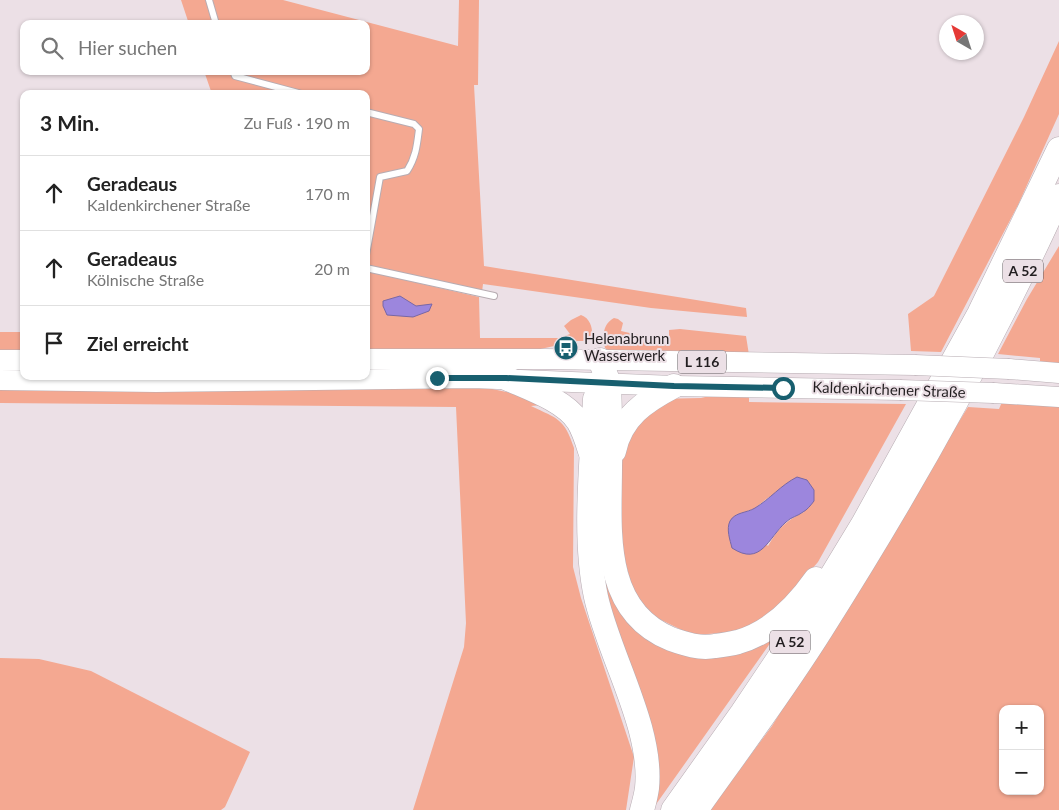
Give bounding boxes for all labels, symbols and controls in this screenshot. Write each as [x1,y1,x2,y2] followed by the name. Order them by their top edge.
[939,15,984,60] north arrow
[20,20,370,75] search box
[38,34,66,62] icon: search
[78,36,177,59] text: Hier suchen
[40,110,99,135] text: 3 Min.
[244,113,350,132] text: Zu Fuß · 190 m
[87,172,177,195] text: Geradeaus
[40,179,68,207] icon: ahead
[305,184,350,203] text: 170 m
[87,195,251,214] text: Kaldenkirchener Straße
[87,247,177,270] text: Geradeaus
[40,254,68,282] icon: ahead
[314,259,350,278] text: 20 m
[1003,260,1043,282] road number: A 52
[87,270,204,289] text: Kölnische Straße
[40,329,68,357] icon: arrive
[584,329,669,364] place label: Helenabrunn Wasserwerk
[87,332,189,355] text: Ziel erreicht
[553,335,579,361] bus stop icon: Helenabrunn Wasserwerk
[678,351,726,374] road number: L 116
[426,367,449,390] route end
[772,377,795,400] route start
[812,377,966,401] street label: Kaldenkirchener Straße
[770,630,810,654] road number: A 52
[999,705,1044,795] map controls
[999,705,1044,750] button: +
[999,750,1044,795] button: −

